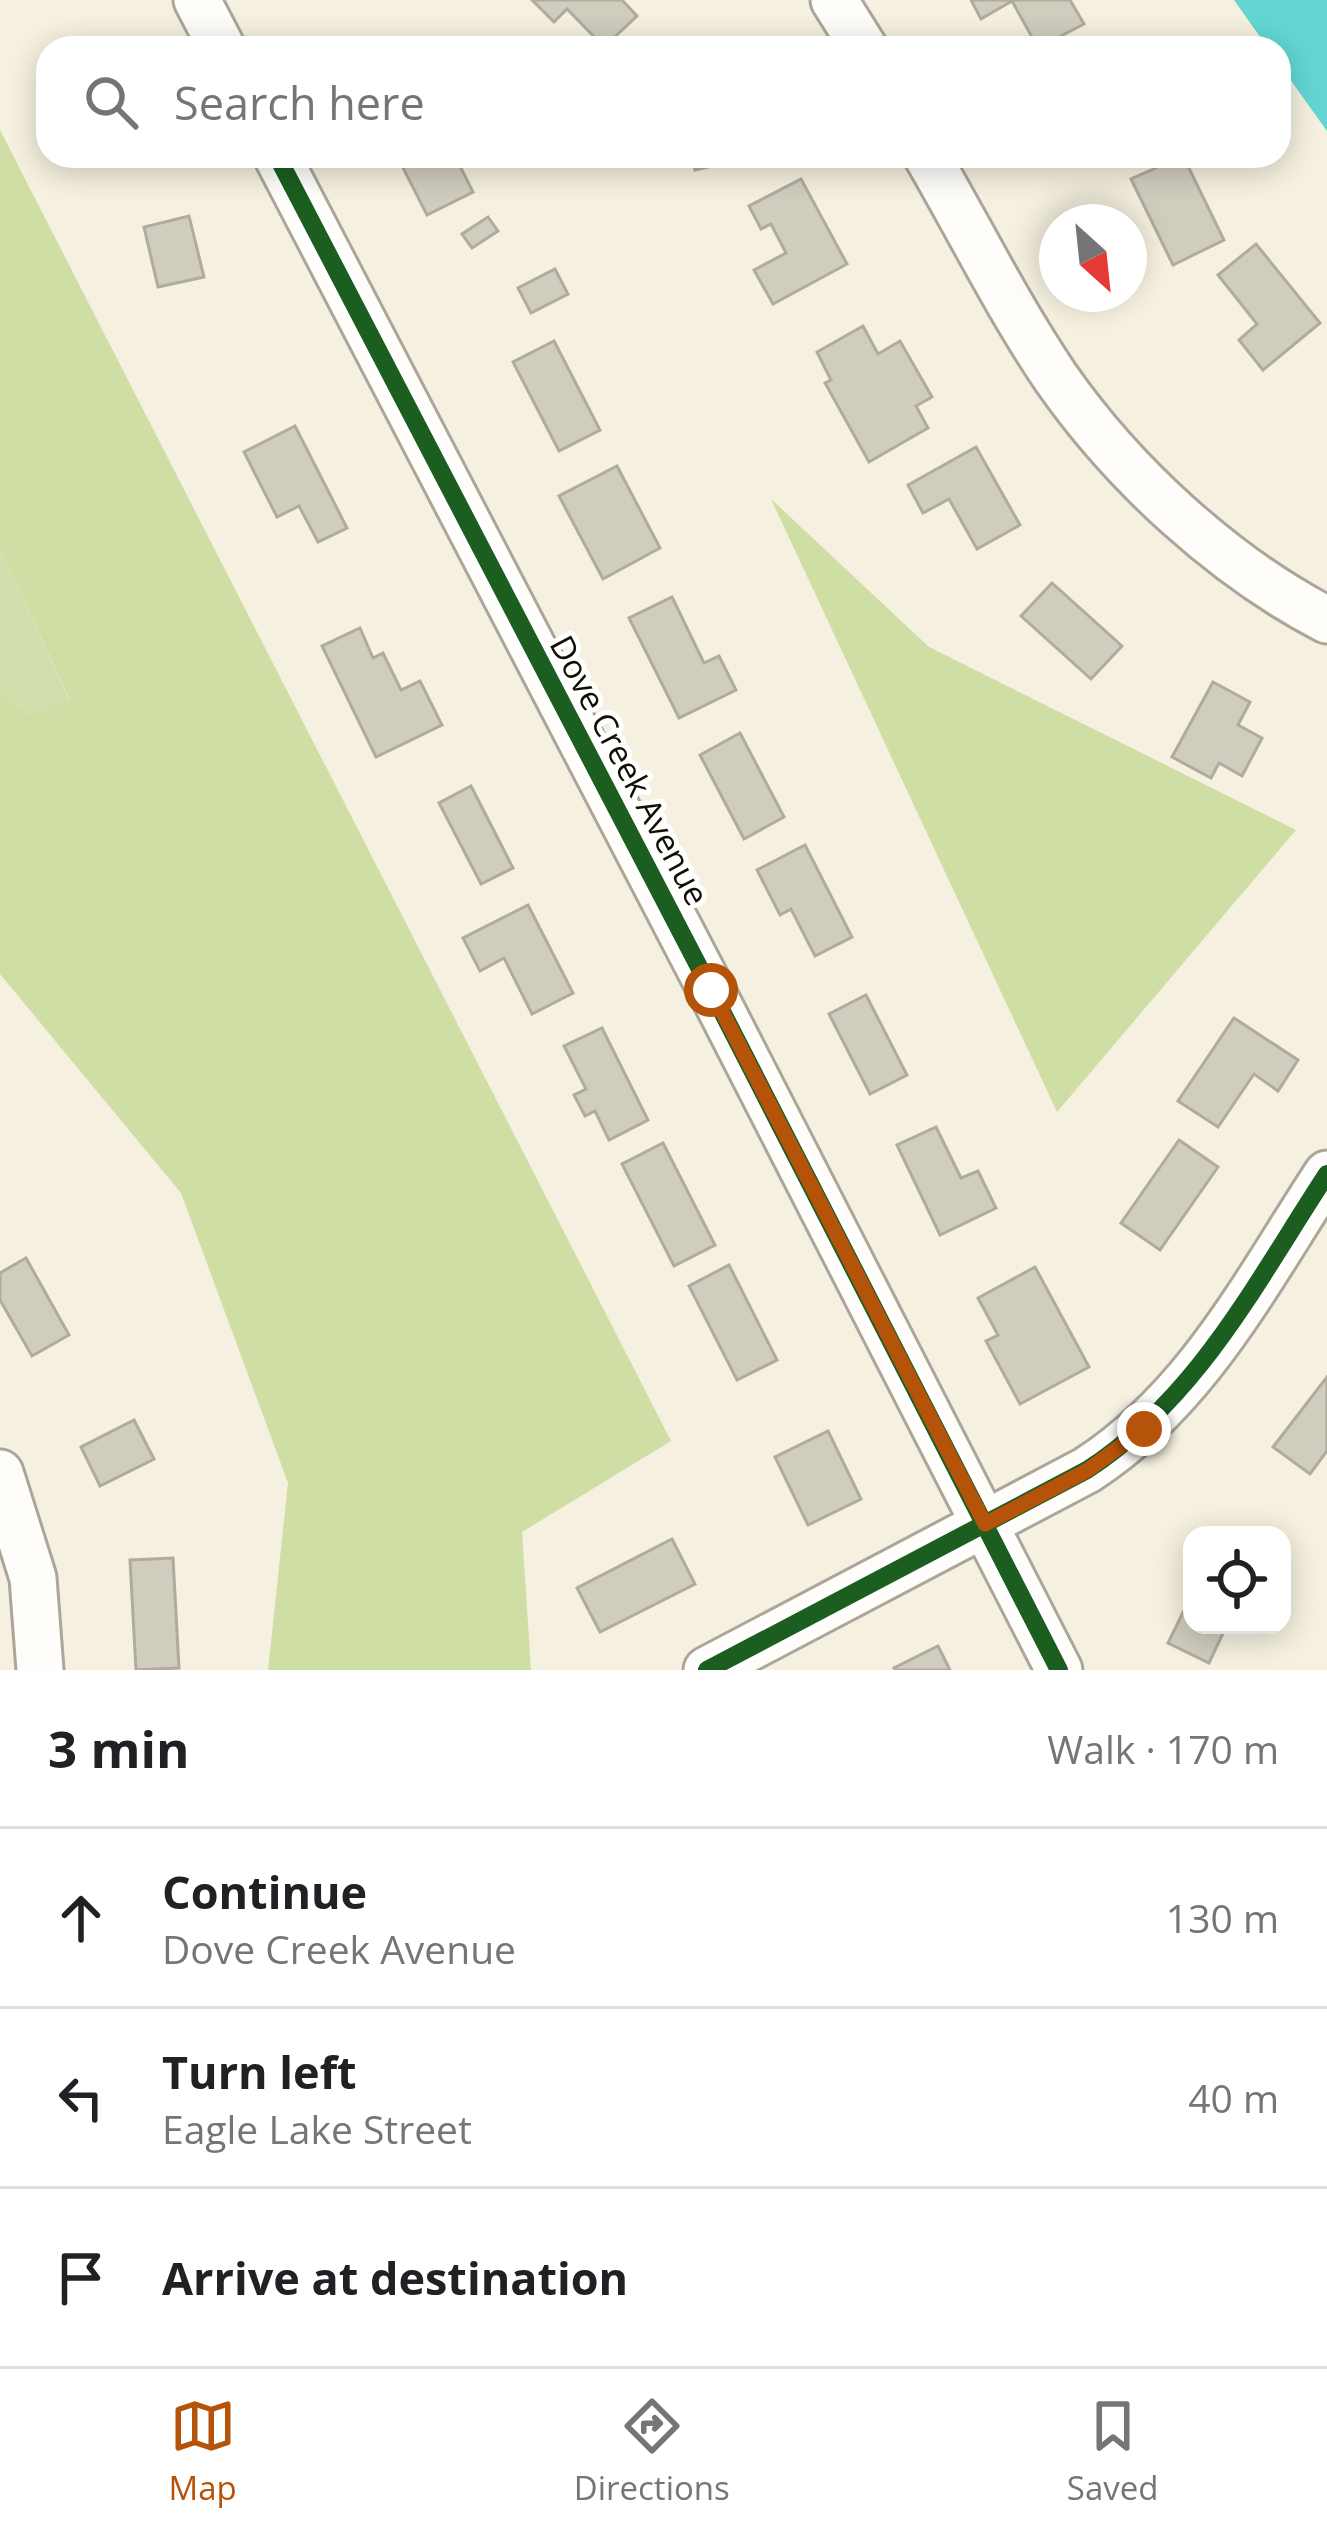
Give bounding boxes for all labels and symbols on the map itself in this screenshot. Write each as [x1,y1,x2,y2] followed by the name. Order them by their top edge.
[1039,204,1147,312] north arrow
[540,627,720,913] street label: Dove Creek Avenue
[684,963,738,1017] route start
[1117,1402,1171,1456] route end

